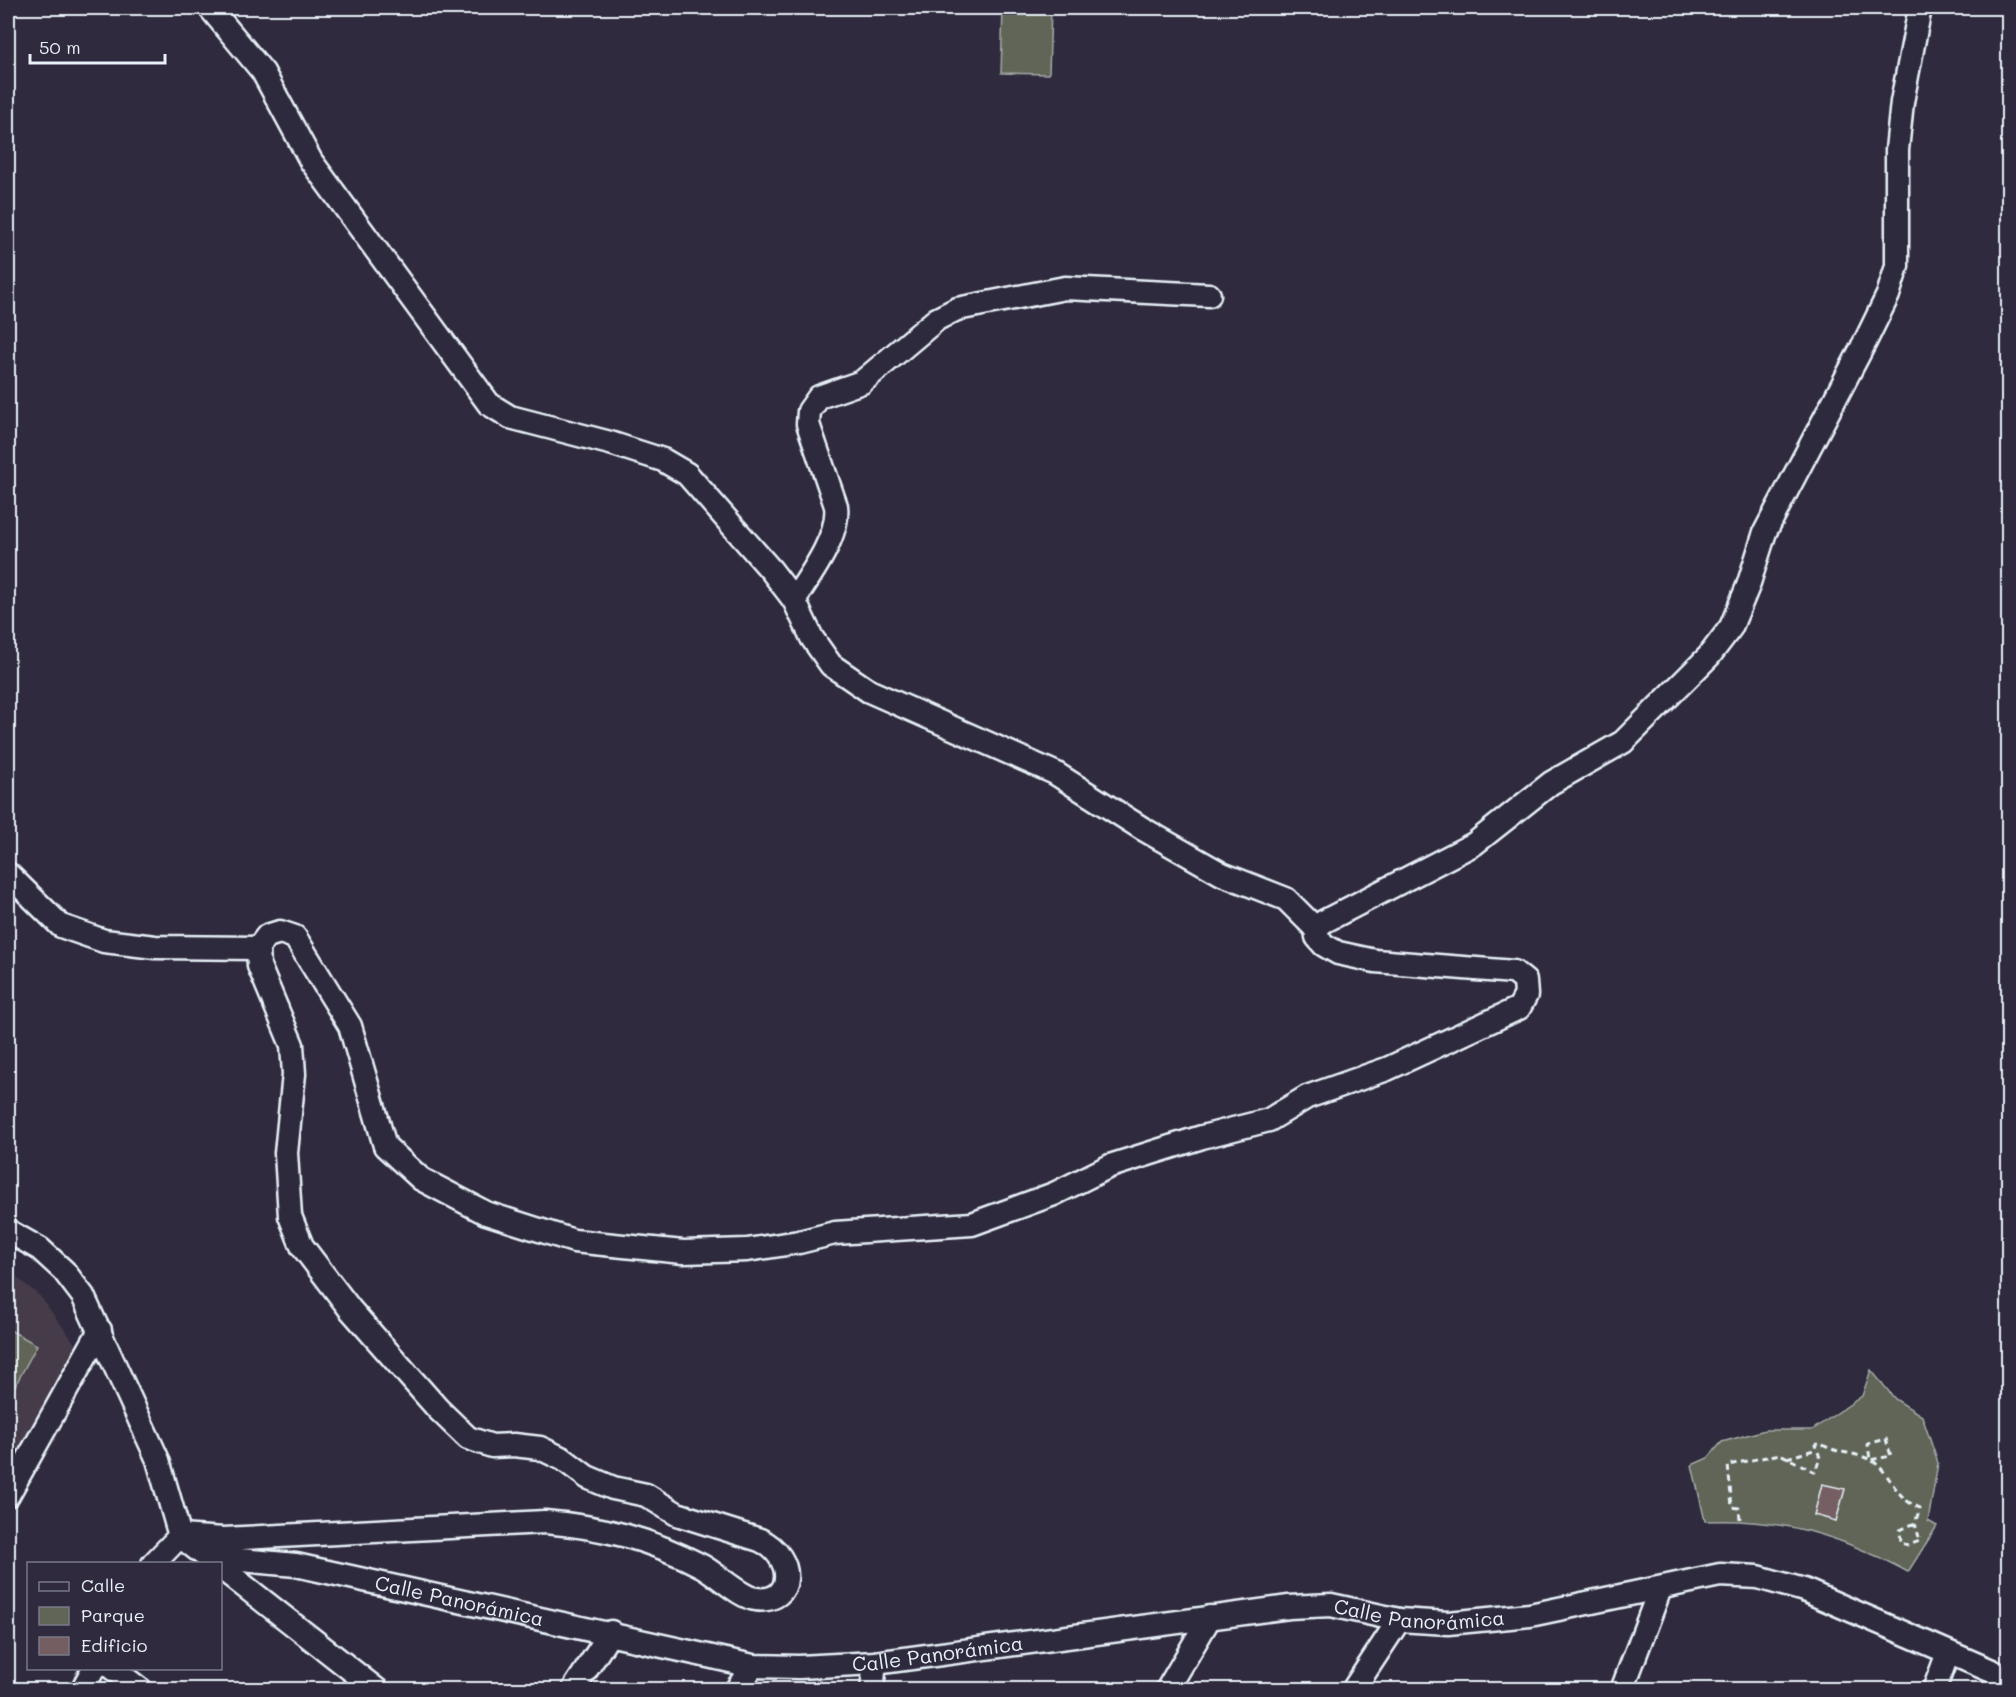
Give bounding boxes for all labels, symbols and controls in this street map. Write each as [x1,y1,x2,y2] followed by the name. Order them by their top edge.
[30,27,165,65] scale bar
[39,35,81,59] text: 50 m
[27,1562,222,1670] legend
[373,1569,546,1631] street label: Calle Panorámica
[81,1573,125,1597] text: Calle
[1332,1592,1506,1635] street label: Calle Panorámica
[81,1603,145,1627] text: Parque
[851,1629,1024,1676] street label: Calle Panorámica
[81,1633,148,1657] text: Edificio

